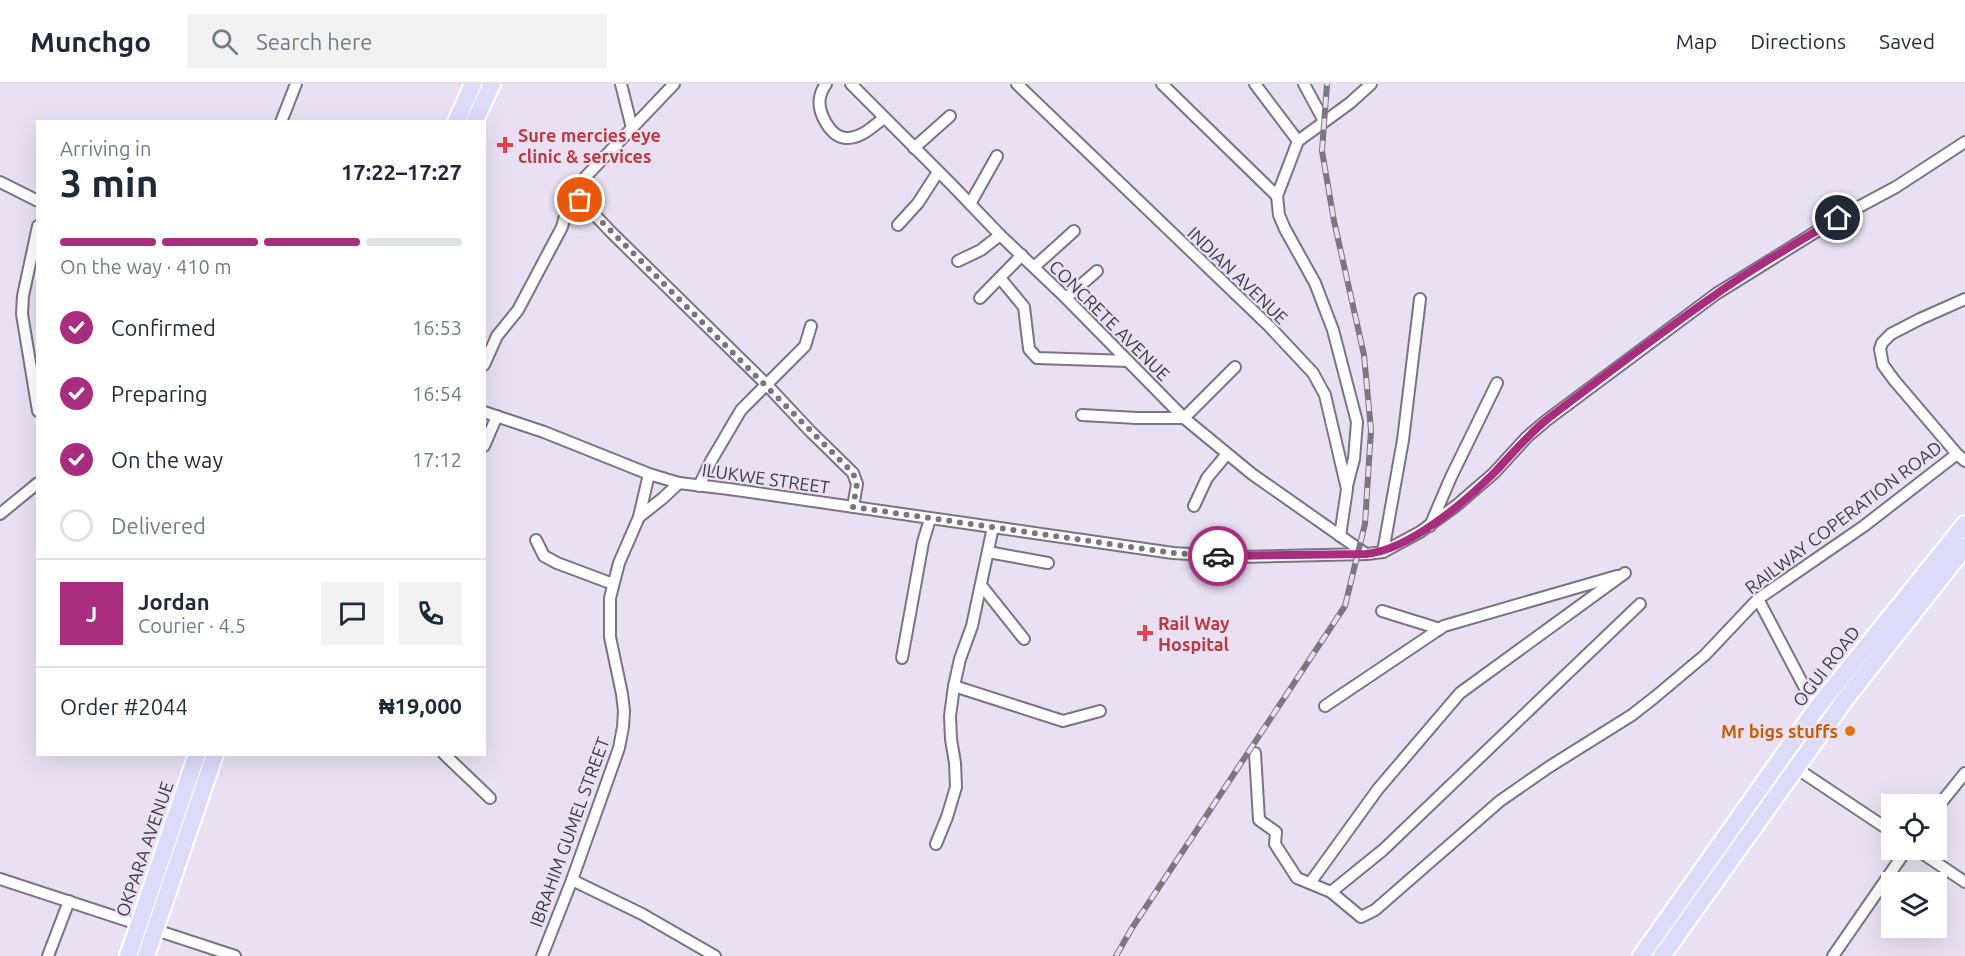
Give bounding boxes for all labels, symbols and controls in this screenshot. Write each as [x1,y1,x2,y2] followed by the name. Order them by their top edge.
[187,14,607,68] search box
[208,25,241,58] icon: search
[30,26,151,57] text: Munchgo
[256,29,372,54] text: Search here
[1676,29,1717,53] text: Map
[1750,29,1846,53] text: Directions
[1879,29,1935,53] text: Saved
[518,125,661,166] place label: Sure mercies eye clinic & services
[496,136,514,154] marker: Sure mercies eye clinic & services
[60,137,151,160] text: Arriving in
[341,159,462,184] text: 17:22–17:27
[60,161,159,204] text: 3 min
[554,174,605,225] pin
[563,183,596,216] icon: bag
[1812,192,1863,243] pin
[1821,201,1854,234] icon: home
[1184,222,1292,328] street label: INDIAN AVENUE
[60,255,232,278] text: On the way · 410 m
[1046,256,1174,384] street label: CONCRETE AVENUE
[60,311,93,344] icon: check
[111,315,216,340] text: Confirmed
[412,316,462,339] text: 16:53
[60,377,93,410] icon: check
[111,381,208,406] text: Preparing
[412,382,462,405] text: 16:54
[1741,436,1945,598] street label: RAILWAY COPERATION ROAD
[60,443,93,476] icon: check
[111,447,223,472] text: On the way
[412,448,462,471] text: 17:12
[701,459,831,497] street label: ILUKWE STREET
[111,513,206,538] text: Delivered
[1188,526,1248,586] courier
[1202,540,1235,573] icon: car
[321,582,384,645] button: chat
[399,582,462,645] button: phone
[138,589,210,614] text: Jordan
[86,601,97,626] text: J
[1158,613,1230,654] place label: Rail Way Hospital
[138,614,246,637] text: Courier · 4.5
[1788,622,1864,710] street label: OGUI ROAD
[1136,624,1154,642] marker: Rail Way Hospital
[379,693,462,718] text: ₦19,000
[60,694,188,719] text: Order #2044
[1721,721,1838,741] place label: Mr bigs stuffs
[1843,724,1857,738] marker: Mr bigs stuffs
[525,734,613,930] street label: IBRAHIM GUMEL STREET
[111,779,177,919] street label: OKPARA AVENUE
[1881,794,1947,938] map controls
[1881,794,1947,860] button: locate
[1881,872,1947,938] button: layers

